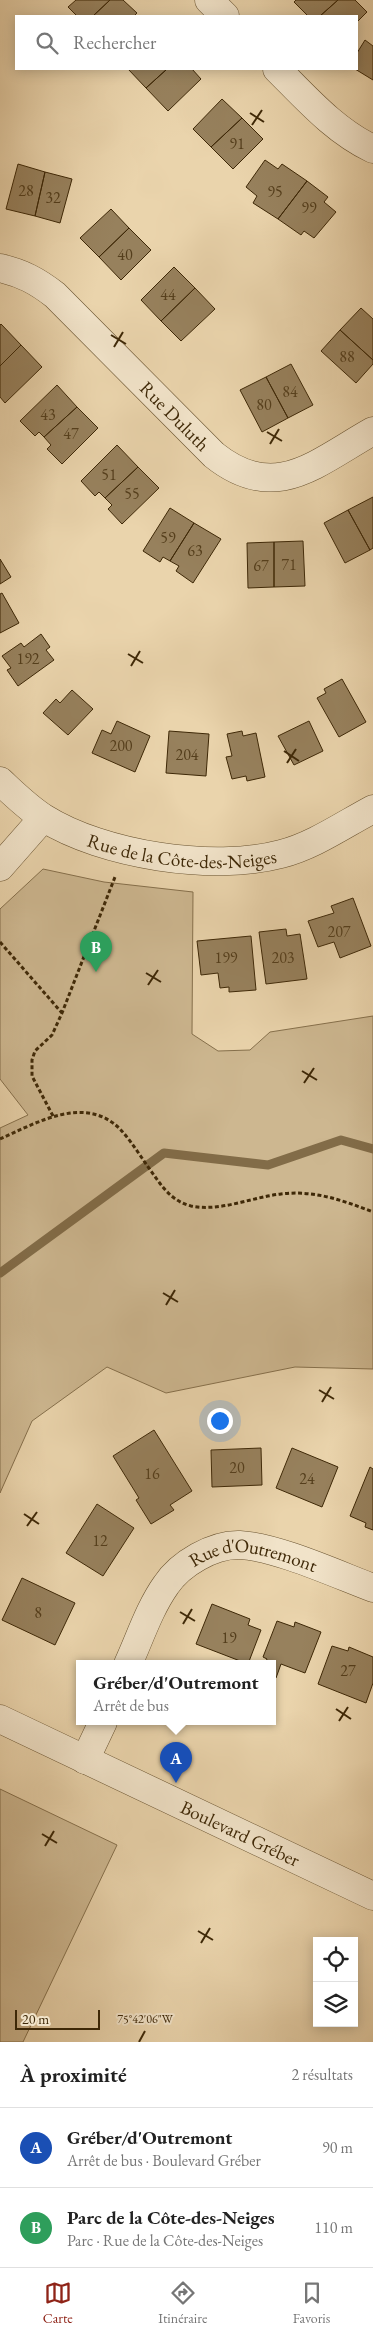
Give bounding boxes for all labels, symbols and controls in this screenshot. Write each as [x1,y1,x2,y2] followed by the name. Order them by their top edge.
[15,15,358,70] search box
[33,29,61,57] icon: search
[73,30,156,55] text: Rechercher
[229,133,245,154] house number: 91
[18,180,34,201] house number: 28
[267,181,283,202] house number: 95
[45,187,61,208] house number: 32
[301,197,317,218] house number: 99
[117,244,133,265] house number: 40
[160,284,176,305] house number: 44
[339,346,355,367] house number: 88
[135,375,216,456] street label: Rue Duluth
[282,381,298,402] house number: 84
[256,394,272,415] house number: 80
[40,404,56,425] house number: 43
[63,423,79,444] house number: 47
[101,464,117,485] house number: 51
[124,483,140,504] house number: 55
[160,527,176,548] house number: 59
[187,540,203,561] house number: 63
[281,554,297,575] house number: 71
[253,555,269,576] house number: 67
[16,648,40,669] house number: 192
[109,735,133,756] house number: 200
[175,744,199,765] house number: 204
[84,827,279,874] street label: Rue de la Côte-des-Neiges
[327,921,351,942] house number: 207
[80,931,112,972] pin: B
[214,947,238,968] house number: 199
[271,947,295,968] house number: 203
[207,1408,233,1434] your location
[229,1457,245,1478] house number: 20
[144,1463,160,1484] house number: 16
[299,1468,315,1489] house number: 24
[92,1530,108,1551] house number: 12
[184,1532,321,1577] street label: Rue d'Outremont
[34,1602,42,1623] house number: 8
[221,1627,237,1648] house number: 19
[76,1660,276,1725] popup
[340,1660,356,1681] house number: 27
[93,1670,259,1695] text: Gréber/d'Outremont
[93,1695,169,1716] text: Arrêt de bus
[160,1742,192,1783] pin: A
[177,1794,305,1872] street label: Boulevard Gréber
[313,1937,358,2027] map controls
[313,1937,358,1982] button: locate
[313,1982,358,2027] button: layers
[15,2007,100,2030] scale bar
[22,2010,49,2028] text: 20 m
[117,2011,174,2027] text: 75°42'06"W
[20,2061,127,2088] text: À proximité
[291,2064,353,2085] text: 2 résultats
[67,2125,232,2150] text: Gréber/d'Outremont
[30,2137,42,2158] text: A
[322,2137,353,2158] text: 90 m
[67,2150,261,2171] text: Arrêt de bus · Boulevard Gréber
[67,2205,275,2230] text: Parc de la Côte-des-Neiges
[31,2217,41,2238] text: B
[314,2217,353,2238] text: 110 m
[67,2230,263,2251] text: Parc · Rue de la Côte-des-Neiges
[43,2279,73,2327] tab: Carte
[158,2279,207,2327] tab: Itinéraire
[293,2279,330,2327] tab: Favoris

